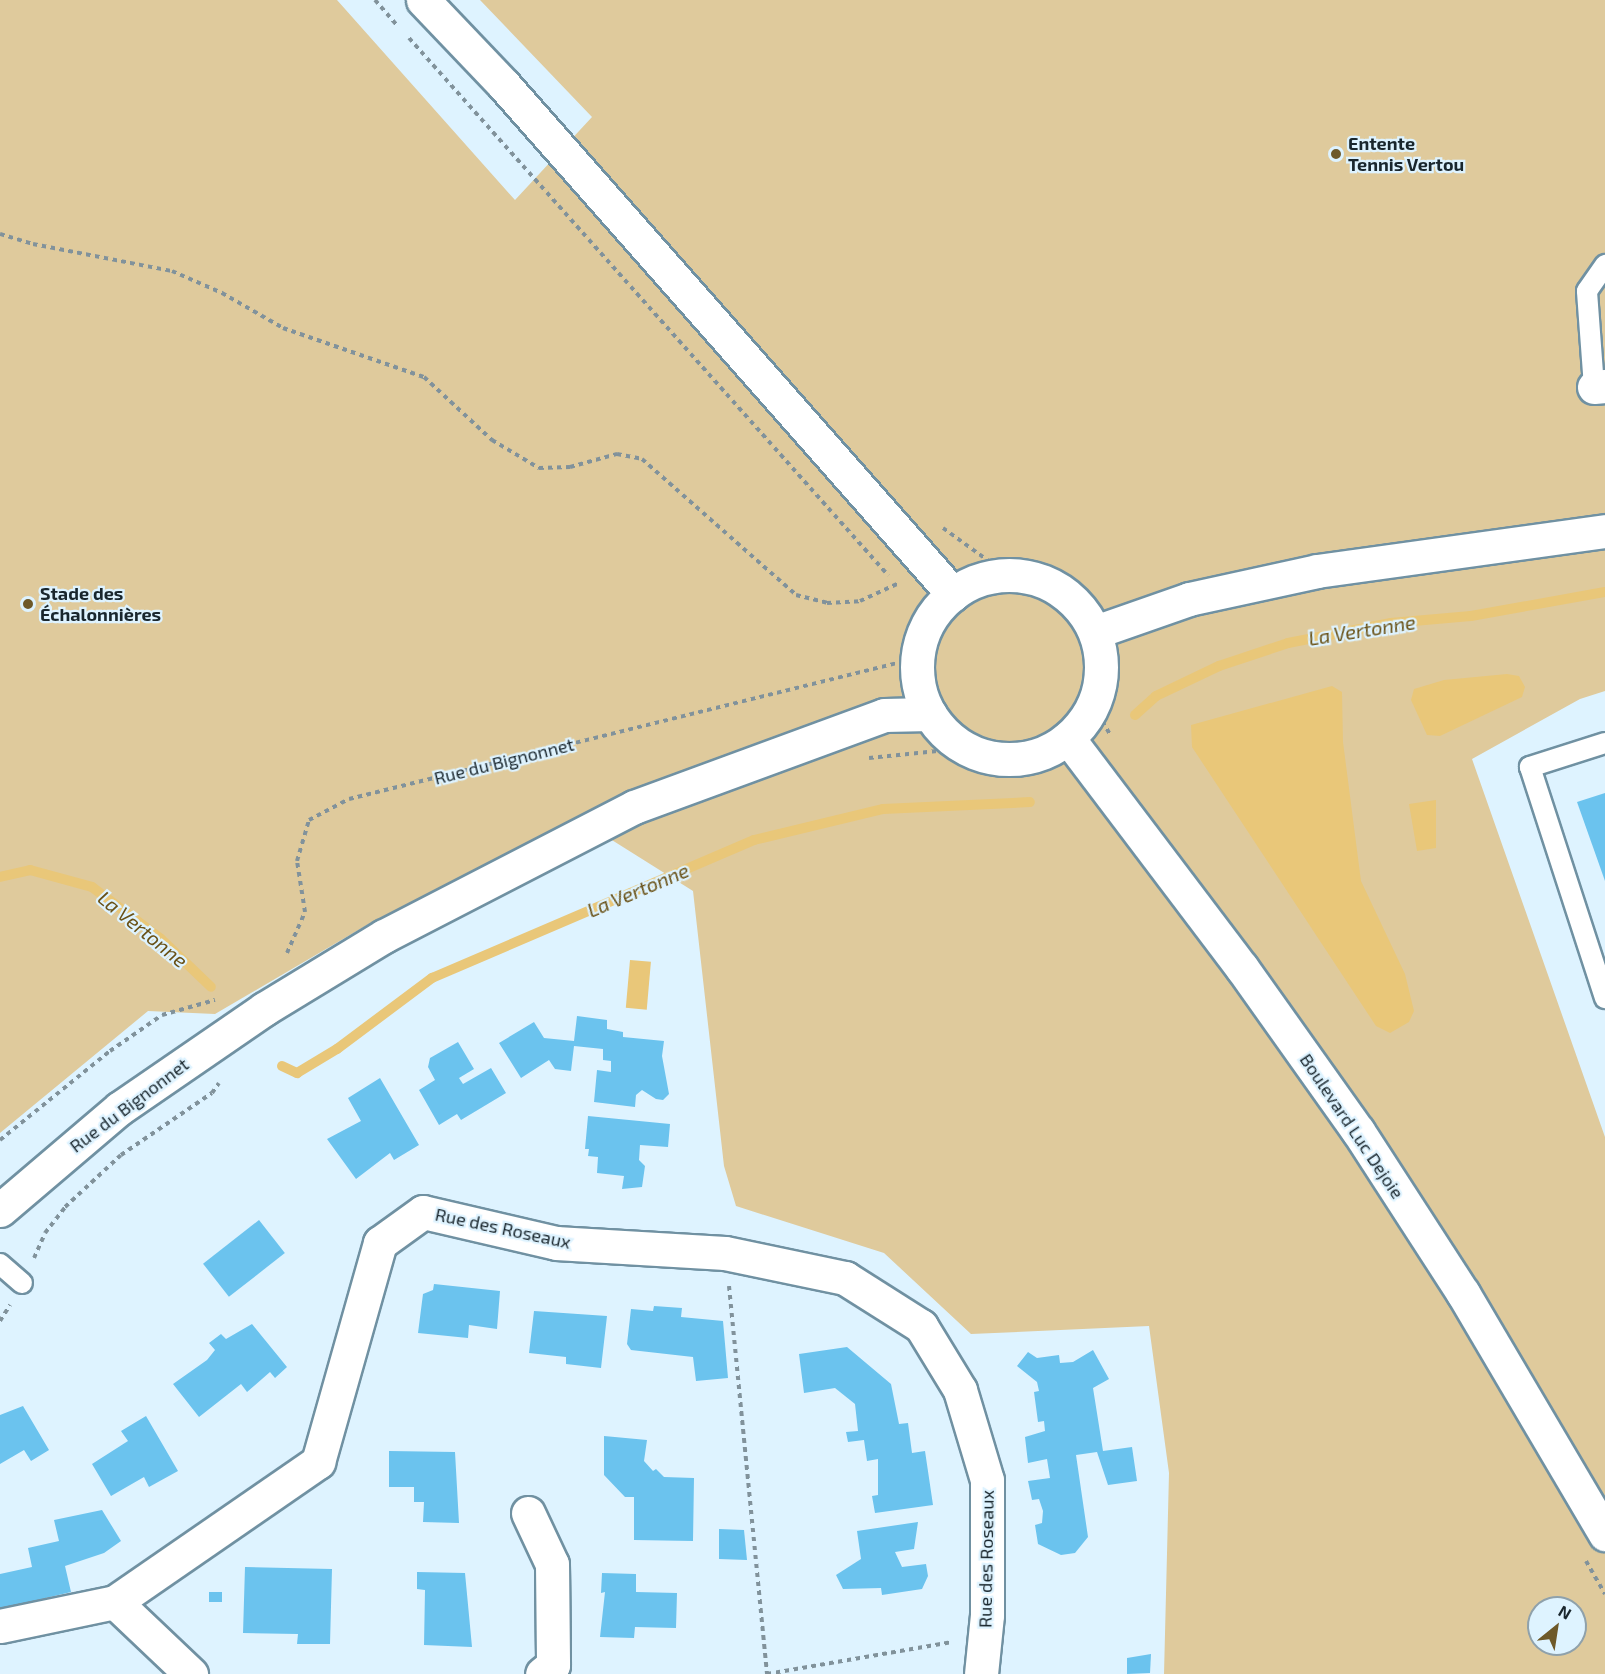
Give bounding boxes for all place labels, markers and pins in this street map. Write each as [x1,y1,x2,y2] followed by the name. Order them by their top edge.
[1348,133,1465,176] place label: Entente Tennis Vertou
[1329,147,1343,161] marker: Entente Tennis Vertou
[40,583,161,626] place label: Stade des Échalonnières
[21,597,35,611] marker: Stade des Échalonnières

